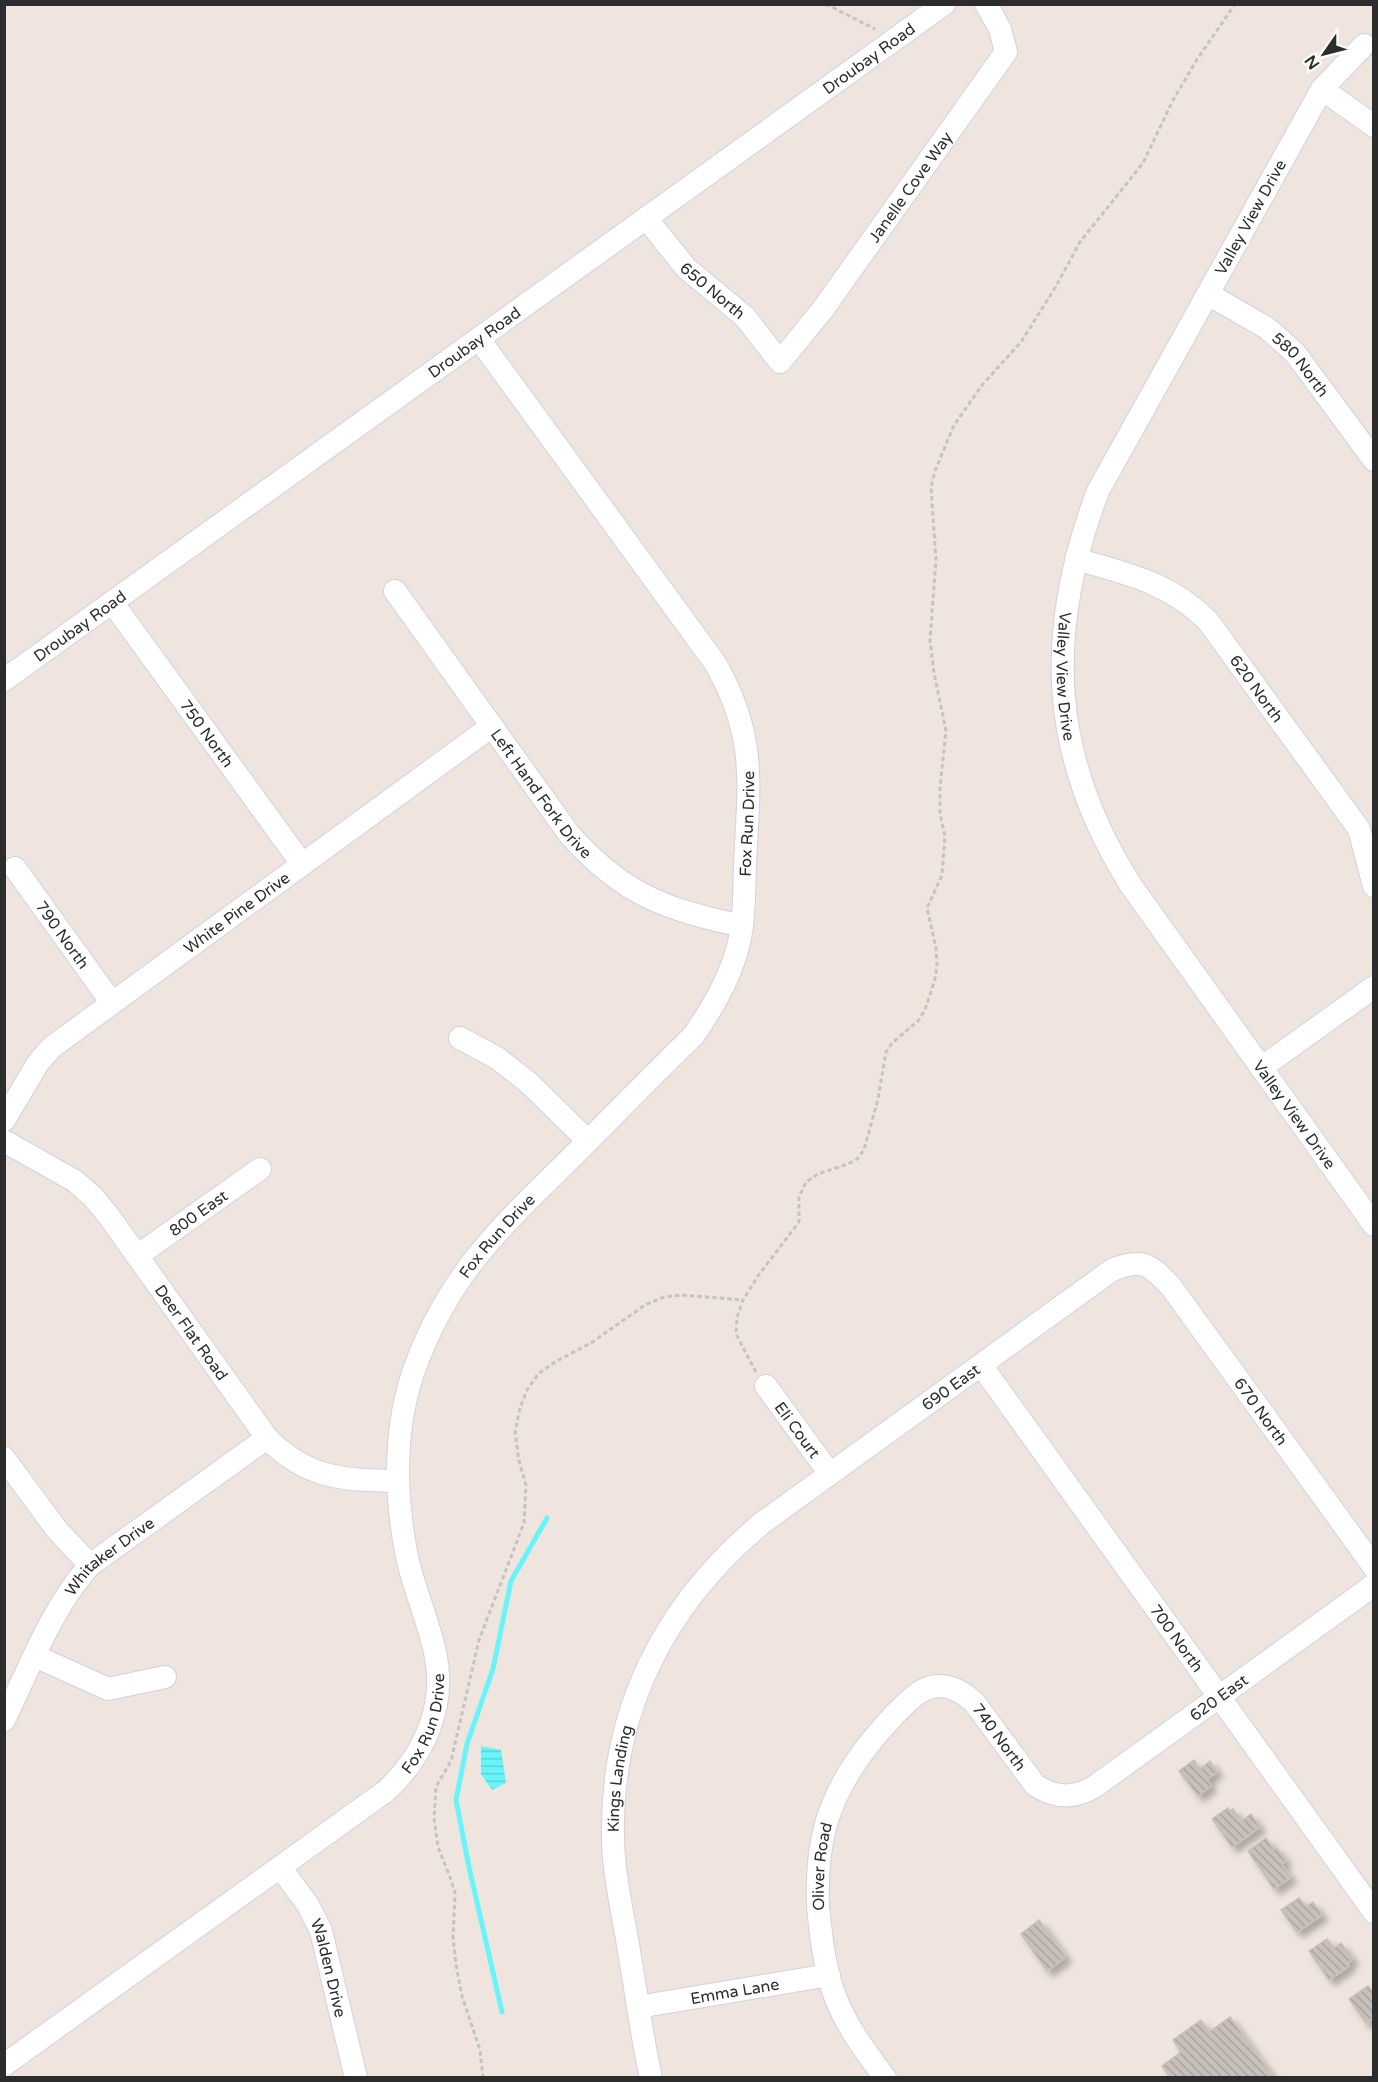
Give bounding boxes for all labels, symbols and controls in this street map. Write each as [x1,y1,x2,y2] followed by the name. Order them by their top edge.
[819,19,919,99] street label: Droubay Road
[1294,24,1354,84] north arrow
[1301,51,1324,73] text: N
[865,128,957,247] street label: Janelle Cove Way
[1211,156,1291,279] street label: Valley View Drive
[676,258,749,324] street label: 650 North
[424,303,525,383] street label: Droubay Road
[1268,328,1333,401] street label: 580 North
[30,587,130,667] street label: Droubay Road
[1052,611,1079,743] street label: Valley View Drive
[1225,651,1287,727] street label: 620 North
[175,696,238,771] street label: 750 North
[486,725,596,863] street label: Left Hand Fork Drive
[736,770,759,877] street label: Fox Run Drive
[180,868,294,958] street label: White Pine Drive
[31,897,93,973] street label: 790 North
[1248,1057,1340,1173] street label: Valley View Drive
[166,1186,232,1241] street label: 800 East
[455,1190,540,1282] street label: Fox Run Drive
[150,1281,232,1385] street label: Deer Flat Road
[918,1360,984,1415] street label: 690 East
[1229,1374,1292,1450] street label: 670 North
[770,1398,824,1462] street label: Eli Court
[61,1513,158,1600] street label: Whitaker Drive
[1145,1601,1207,1676] street label: 700 North
[1186,1670,1252,1726] street label: 620 East
[397,1673,449,1778] street label: Fox Run Drive
[967,1700,1030,1775] street label: 740 North
[604,1723,637,1832] street label: Kings Landing
[809,1820,837,1911] street label: Oliver Road
[305,1916,350,2019] street label: Walden Drive
[689,1975,781,2009] street label: Emma Lane

